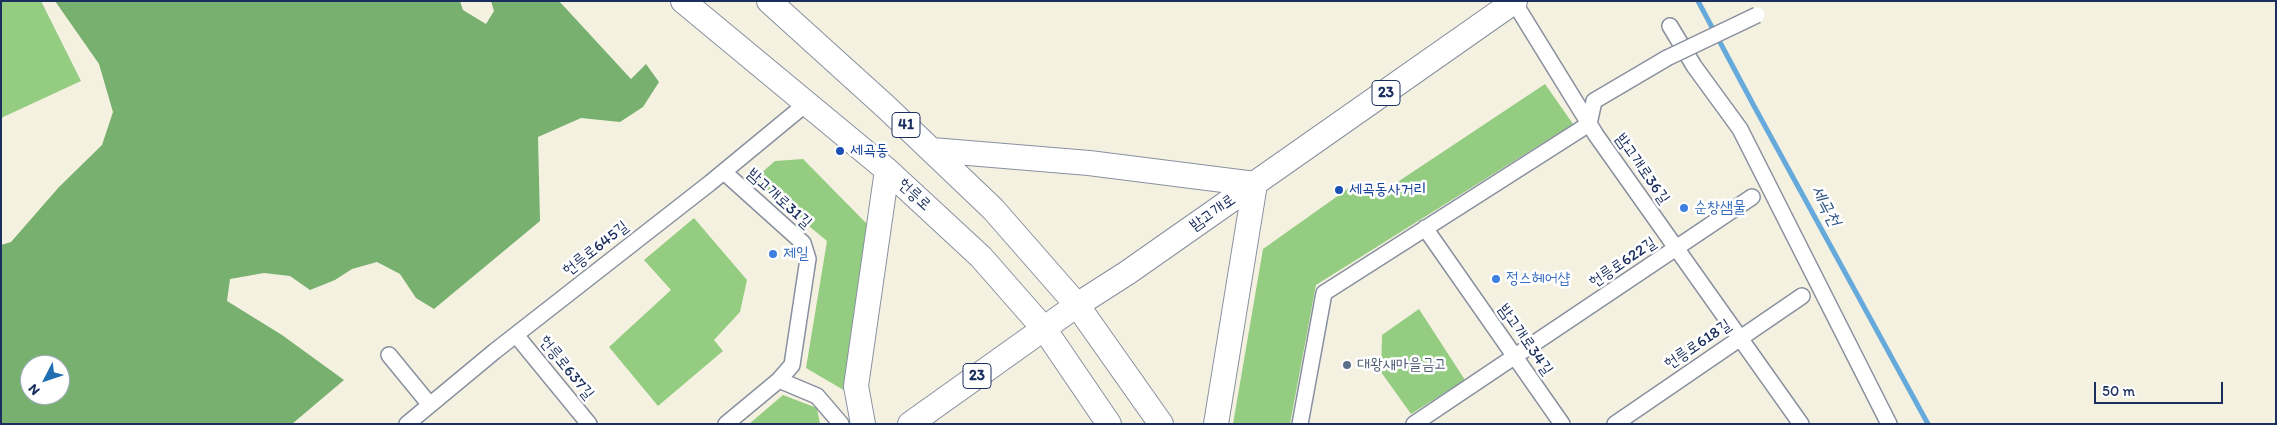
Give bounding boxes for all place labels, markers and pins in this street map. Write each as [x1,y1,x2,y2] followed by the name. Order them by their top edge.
[850,141,889,161] place label: 세곡동
[834,145,846,157] marker: 세곡동
[1349,180,1426,200] place label: 세곡동사거리
[1333,184,1345,196] marker: 세곡동사거리
[1694,198,1746,218] place label: 순창샘물
[1678,202,1690,214] marker: 순창샘물
[783,244,809,264] place label: 제일
[767,248,779,260] marker: 제일
[1506,269,1570,289] place label: 정스헤어샵
[1490,273,1502,285] marker: 정스헤어샵
[1357,355,1447,375] place label: 대왕새마을금고
[1341,359,1353,371] marker: 대왕새마을금고

